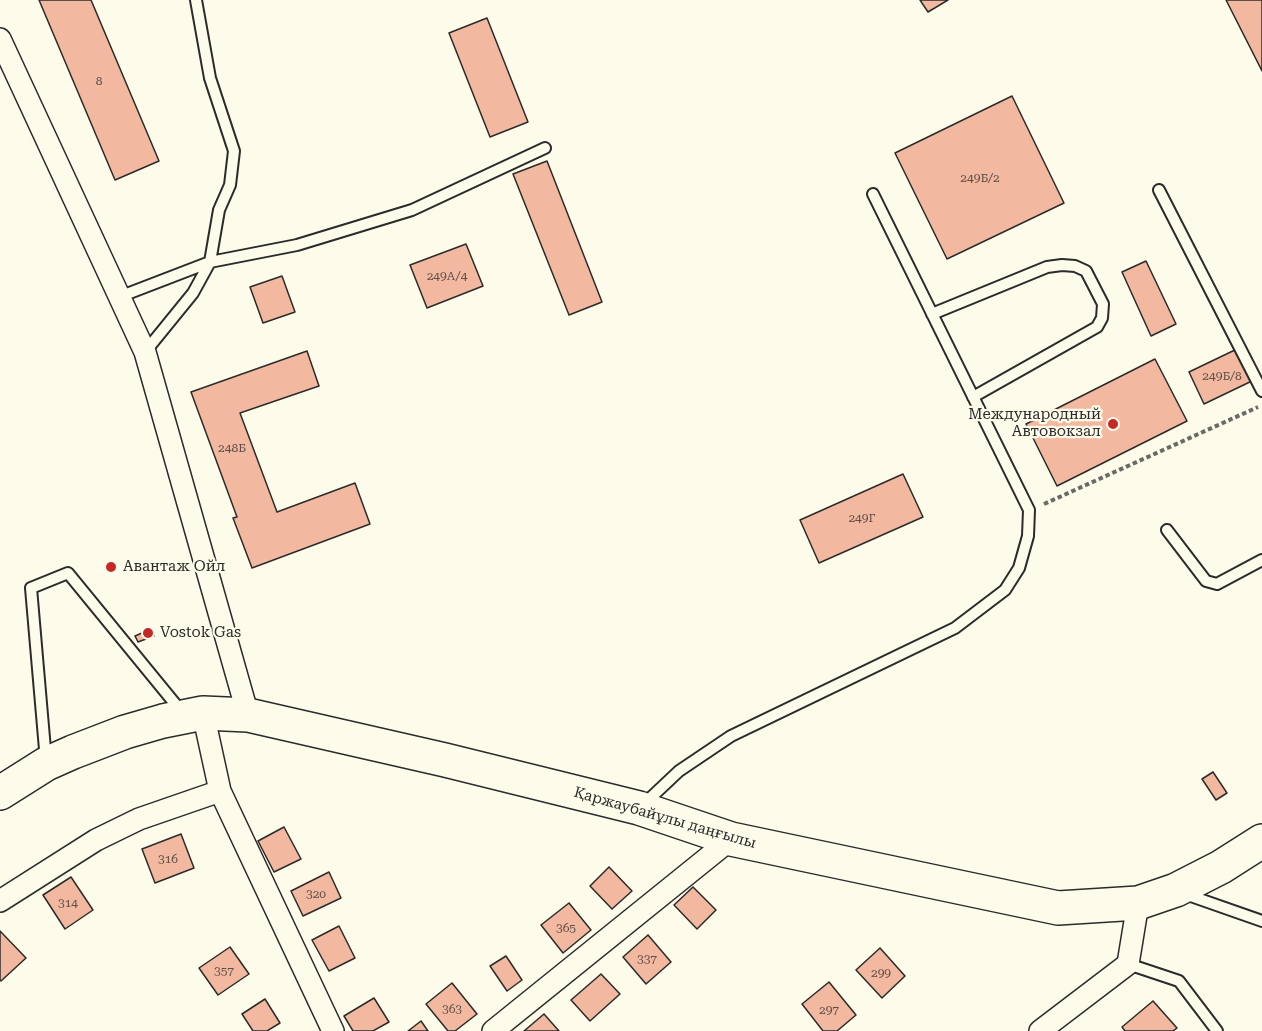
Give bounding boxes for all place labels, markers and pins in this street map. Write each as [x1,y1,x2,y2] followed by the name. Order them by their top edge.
[968,406,1101,441] place label: Международный Автовокзал
[1106,417,1120,431] marker: Международный Автовокзал
[123,558,225,576] place label: Авантаж Ойл
[104,560,118,574] marker: Авантаж Ойл
[160,624,241,642] place label: Vostok Gas
[141,626,155,640] marker: Vostok Gas

